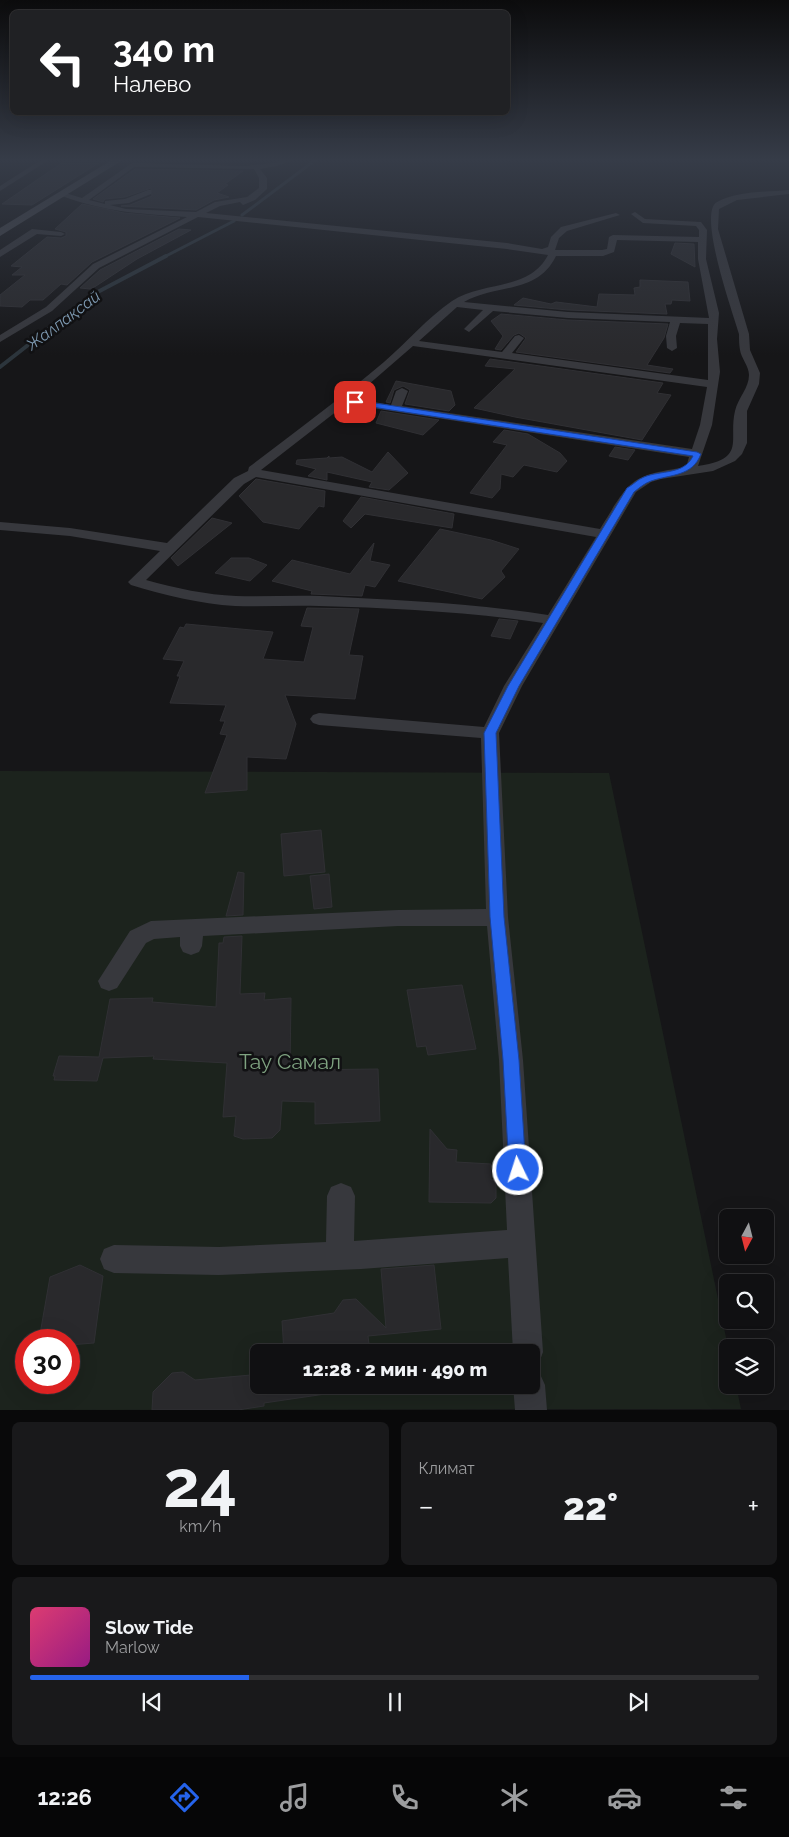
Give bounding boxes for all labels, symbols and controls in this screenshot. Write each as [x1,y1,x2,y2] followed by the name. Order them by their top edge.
[113,29,215,70] text: 340 m
[30,30,95,95] icon: left
[113,71,191,97] text: Налево
[22,287,104,355] water label: Жалпақсай
[334,381,376,423] pin
[341,388,369,416] icon: arrive
[239,1049,341,1074] park label: Тау Самал
[491,1143,543,1195] position arrow
[719,1209,774,1264] north arrow
[719,1209,774,1394] map controls
[719,1274,774,1329] button: search
[15,1329,80,1394] speed limit sign: 30
[719,1339,774,1394] button: layers
[303,1358,487,1380] text: 12:28 · 2 мин · 490 m
[163,1446,237,1522] text: 24
[419,1459,475,1478] text: Климат
[563,1484,618,1529] text: 22°
[419,1490,434,1523] text: −
[747,1490,759,1523] text: +
[179,1517,221,1536] text: km/h
[105,1616,194,1638] text: Slow Tide
[105,1638,160,1657] text: Marlow
[138,1688,166,1716] icon: previous
[381,1688,409,1716] icon: pause
[624,1688,652,1716] icon: next
[167,1780,202,1815] icon: directions
[277,1780,312,1815] icon: music
[387,1780,422,1815] icon: phone
[497,1780,532,1815] icon: climate
[607,1780,642,1815] icon: car
[716,1780,751,1815] icon: filters
[37,1784,92,1810] text: 12:26

